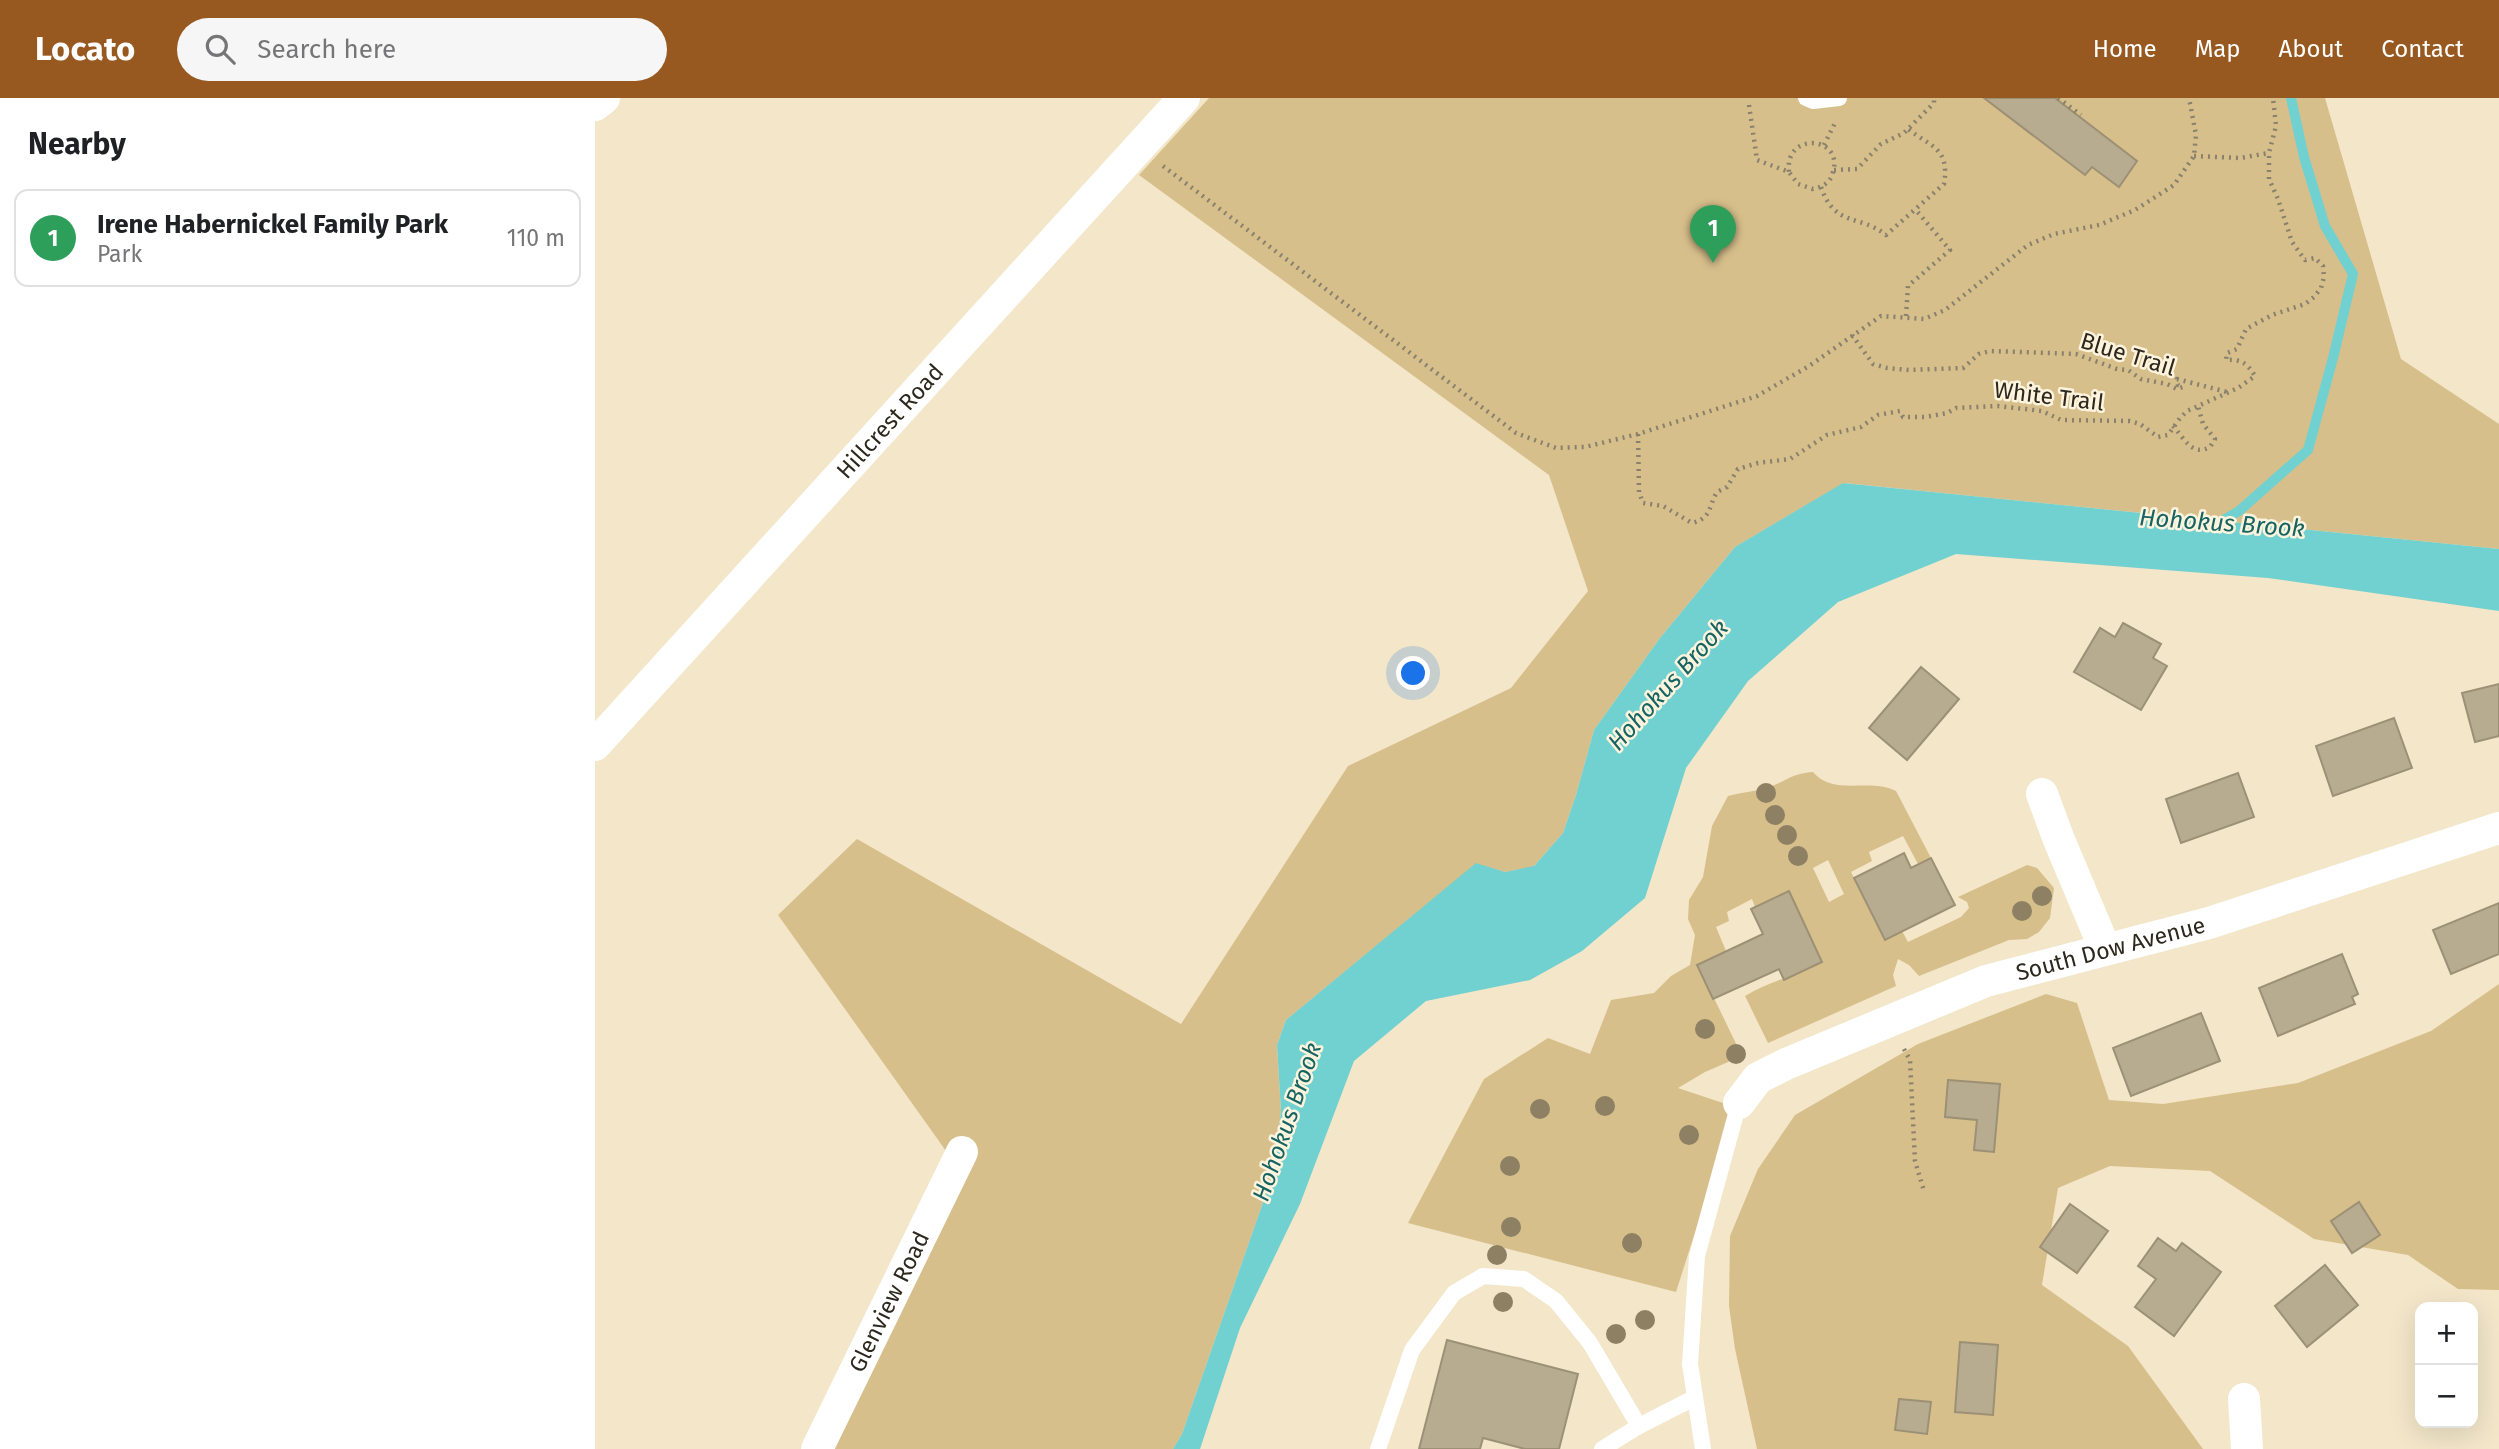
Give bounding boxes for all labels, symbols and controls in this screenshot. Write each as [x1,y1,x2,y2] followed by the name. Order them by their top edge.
[177,18,667,81] search box
[35,29,135,69] text: Locato
[201,30,239,68] icon: search
[257,34,396,65] text: Search here
[2093,35,2157,63] text: Home
[2195,35,2241,63] text: Map
[2279,35,2343,63] text: About
[2381,35,2464,63] text: Contact
[28,126,126,162] text: Nearby
[1690,205,1736,263] pin: 1
[97,209,448,240] text: Irene Habernickel Family Park
[48,224,58,252] text: 1
[507,224,565,252] text: 110 m
[97,240,142,268] text: Park
[2077,326,2179,382] street label: Blue Trail
[831,358,949,484] street label: Hillcrest Road
[1992,375,2106,417] street label: White Trail
[2138,503,2306,543] water label: Hohokus Brook
[1602,614,1734,756] water label: Hohokus Brook
[1396,656,1430,690] your location
[2013,911,2208,987] street label: South Dow Avenue
[1247,1039,1327,1205] water label: Hohokus Brook
[843,1227,935,1377] street label: Glenview Road
[2415,1302,2478,1428] map controls
[2415,1302,2478,1365] button: +
[2415,1365,2478,1428] button: −

